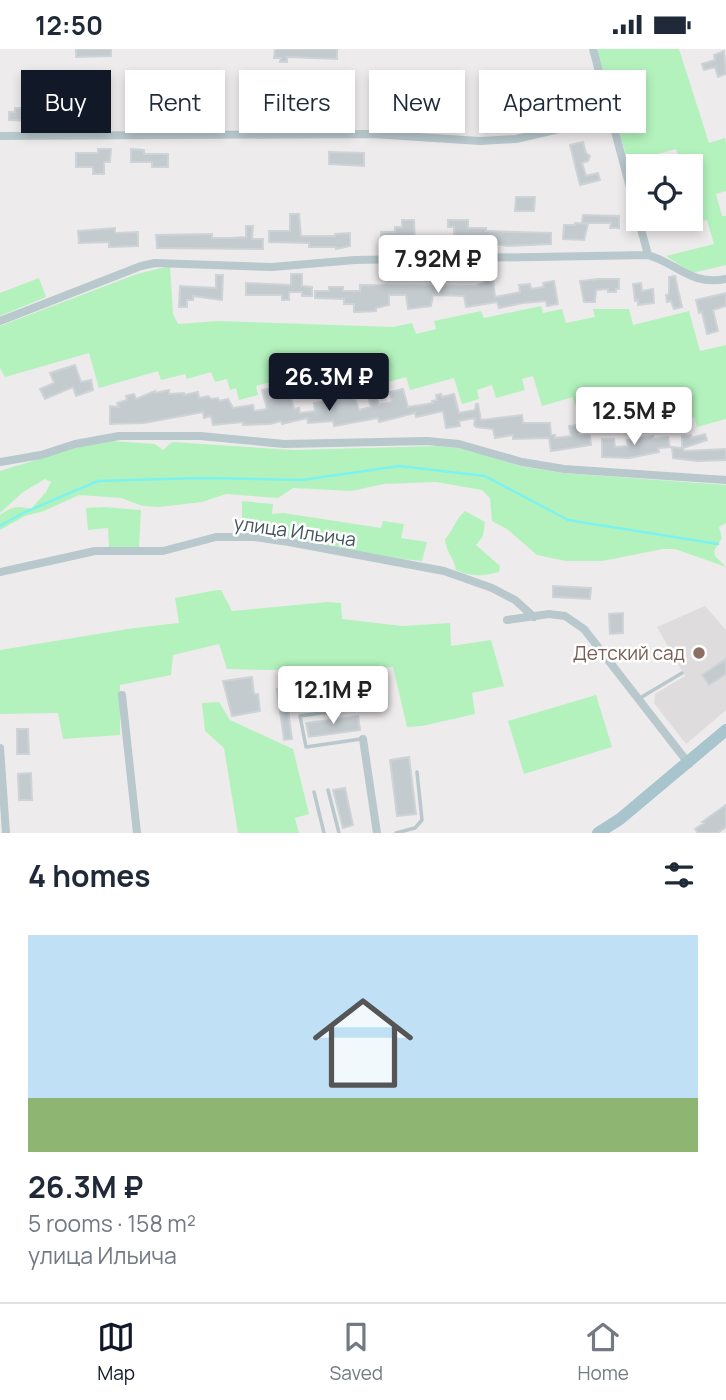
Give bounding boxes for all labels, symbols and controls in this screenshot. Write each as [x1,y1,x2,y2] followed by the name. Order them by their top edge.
[35,7,103,43] text: 12:50
[21,70,111,133] chip: Buy
[125,70,225,133] chip: Rent
[239,70,355,133] chip: Filters
[369,70,465,133] chip: New
[479,70,646,133] chip: Apartment
[626,154,703,231] map controls
[626,154,703,231] button: locate
[373,236,503,295] pin: 7.92M ₽
[395,242,481,274] text: 7.92M ₽
[264,353,394,413] pin: 26.3M ₽
[285,360,373,392] text: 26.3M ₽
[569,387,699,447] pin: 12.5M ₽
[592,394,676,426] text: 12.5M ₽
[232,510,358,552] street label: улица Ильича
[573,640,685,666] place label: Детский сад
[691,645,707,661] marker: Детский сад
[268,667,398,726] pin: 12.1M ₽
[294,673,372,705] text: 12.1M ₽
[28,855,151,896] text: 4 homes
[660,856,698,894] icon: filters
[300,980,426,1106] icon: home
[28,1166,143,1207] text: 26.3M ₽
[28,1207,196,1239] text: 5 rooms · 158 m²
[28,1239,177,1271] text: улица Ильича
[97,1318,135,1386] tab: Map
[330,1318,383,1386] tab: Saved
[577,1318,629,1386] tab: Home

